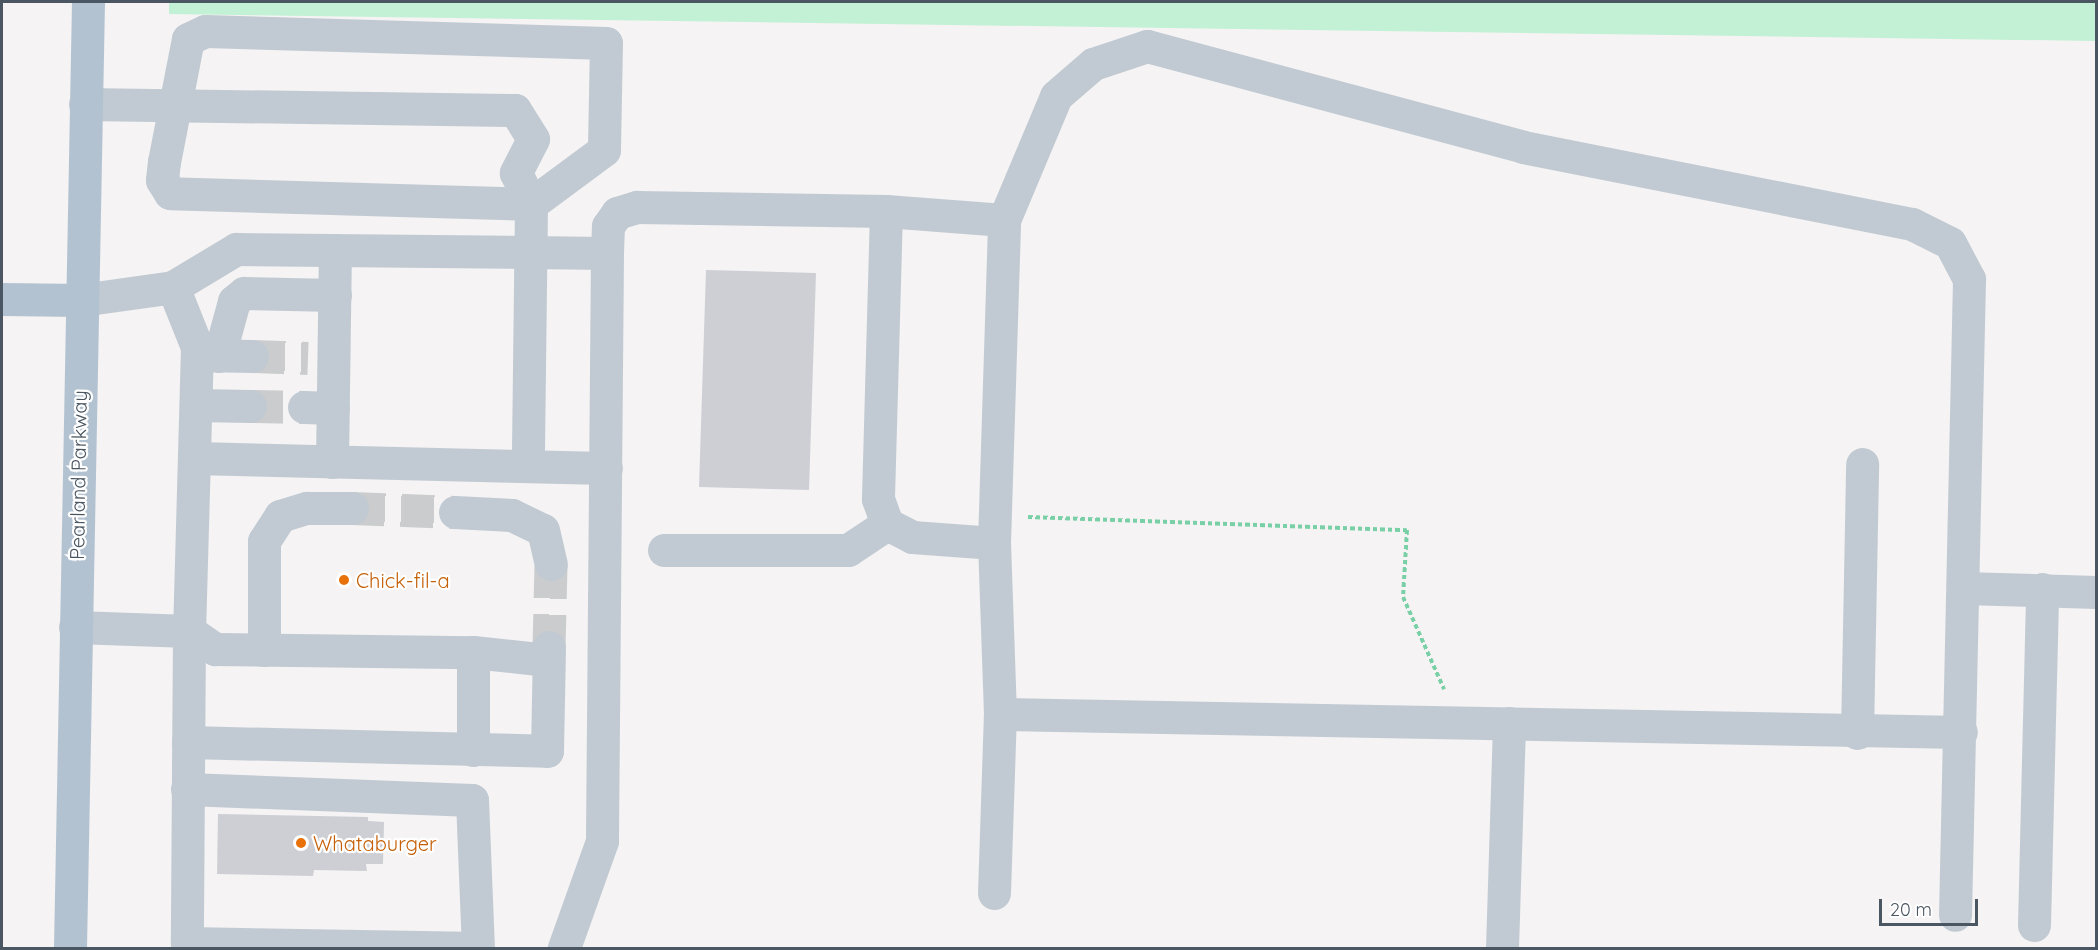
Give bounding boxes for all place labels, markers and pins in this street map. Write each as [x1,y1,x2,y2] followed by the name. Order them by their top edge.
[356,568,450,592] place label: Chick-fil-a
[337,573,351,587] marker: Chick-fil-a
[313,831,437,855] place label: Whataburger
[294,836,308,850] marker: Whataburger

